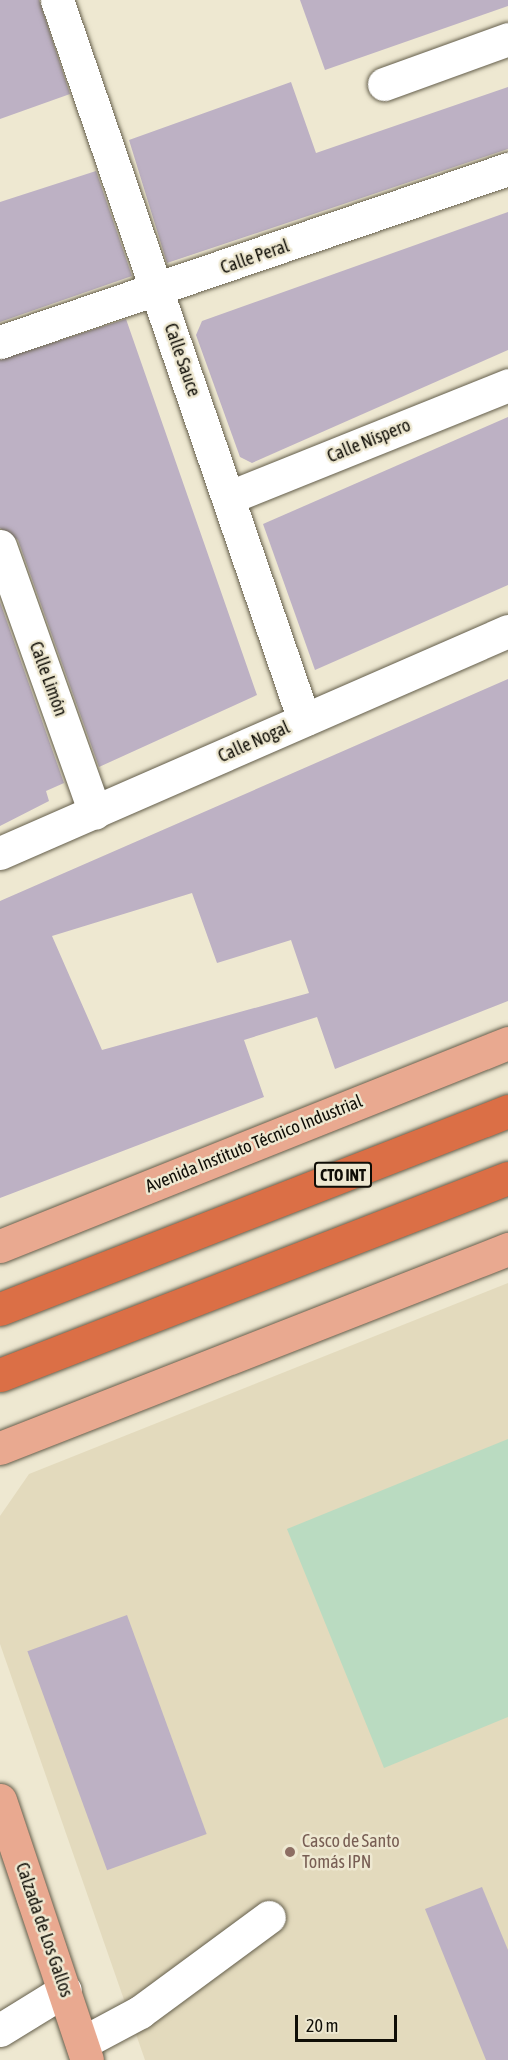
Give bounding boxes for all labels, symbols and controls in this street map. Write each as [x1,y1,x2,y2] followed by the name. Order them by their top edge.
[218,235,292,279] street label: Calle Peral
[159,321,205,399] street label: Calle Sauce
[324,414,414,468] street label: Calle Níspero
[25,639,71,719] street label: Calle Limón
[215,717,293,767] street label: Calle Nogal
[142,1091,366,1197] street label: Avenida Instituto Técnico Industrial
[313,1162,373,1188] road number: CTO INT
[302,1831,400,1874] place label: Casco de Santo Tomás IPN
[283,1845,297,1859] marker: Casco de Santo Tomás IPN
[11,1860,77,2000] street label: Calzada de Los Gallos
[298,2003,400,2041] scale bar
[306,2015,338,2036] text: 20 m

